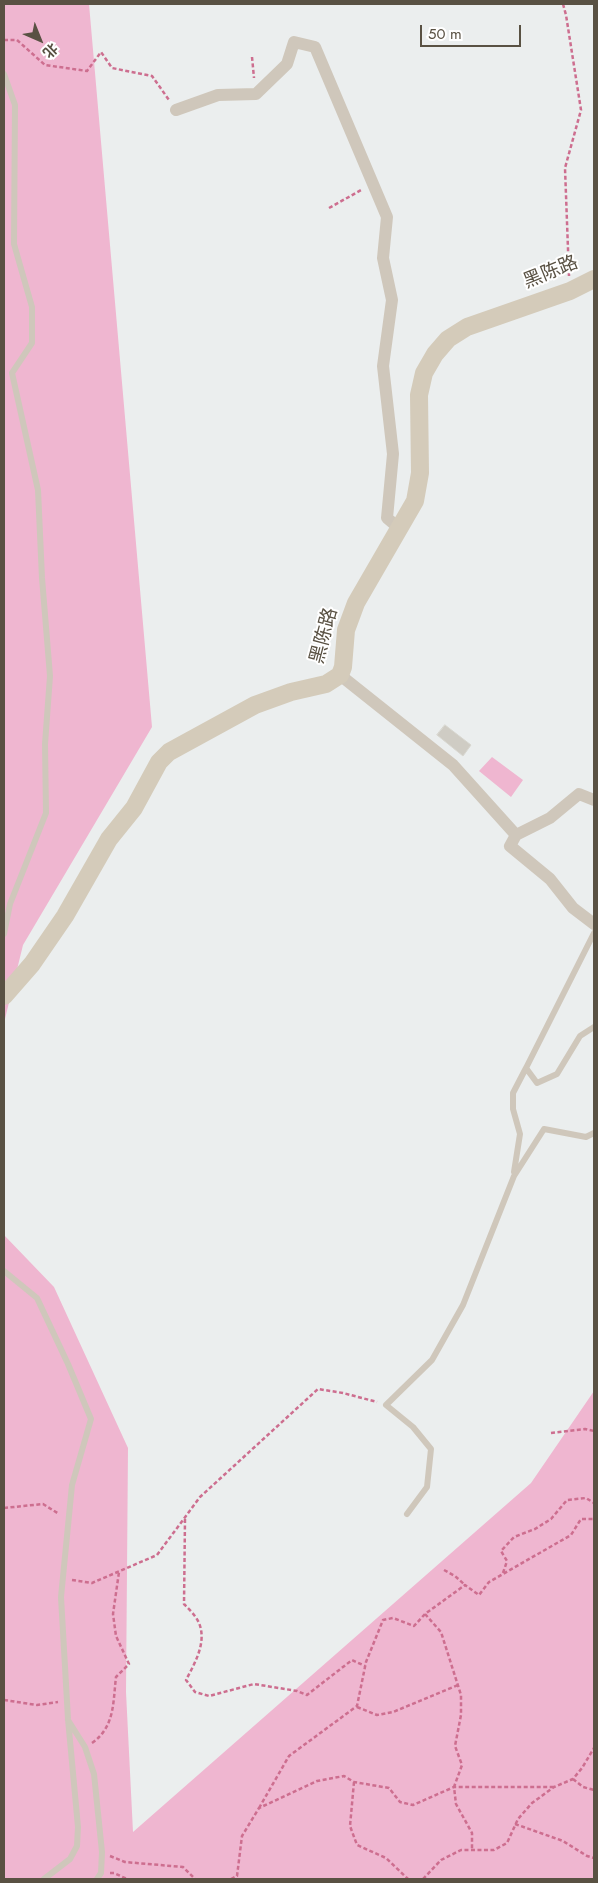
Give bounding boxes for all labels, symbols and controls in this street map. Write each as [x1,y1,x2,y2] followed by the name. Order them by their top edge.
[15,15,65,65] north arrow
[423,15,524,47] scale bar
[428,23,462,45] text: 50 m
[38,39,62,63] text: 北
[520,252,582,294] street label: 黑陈路
[307,606,343,666] street label: 黑陈路

